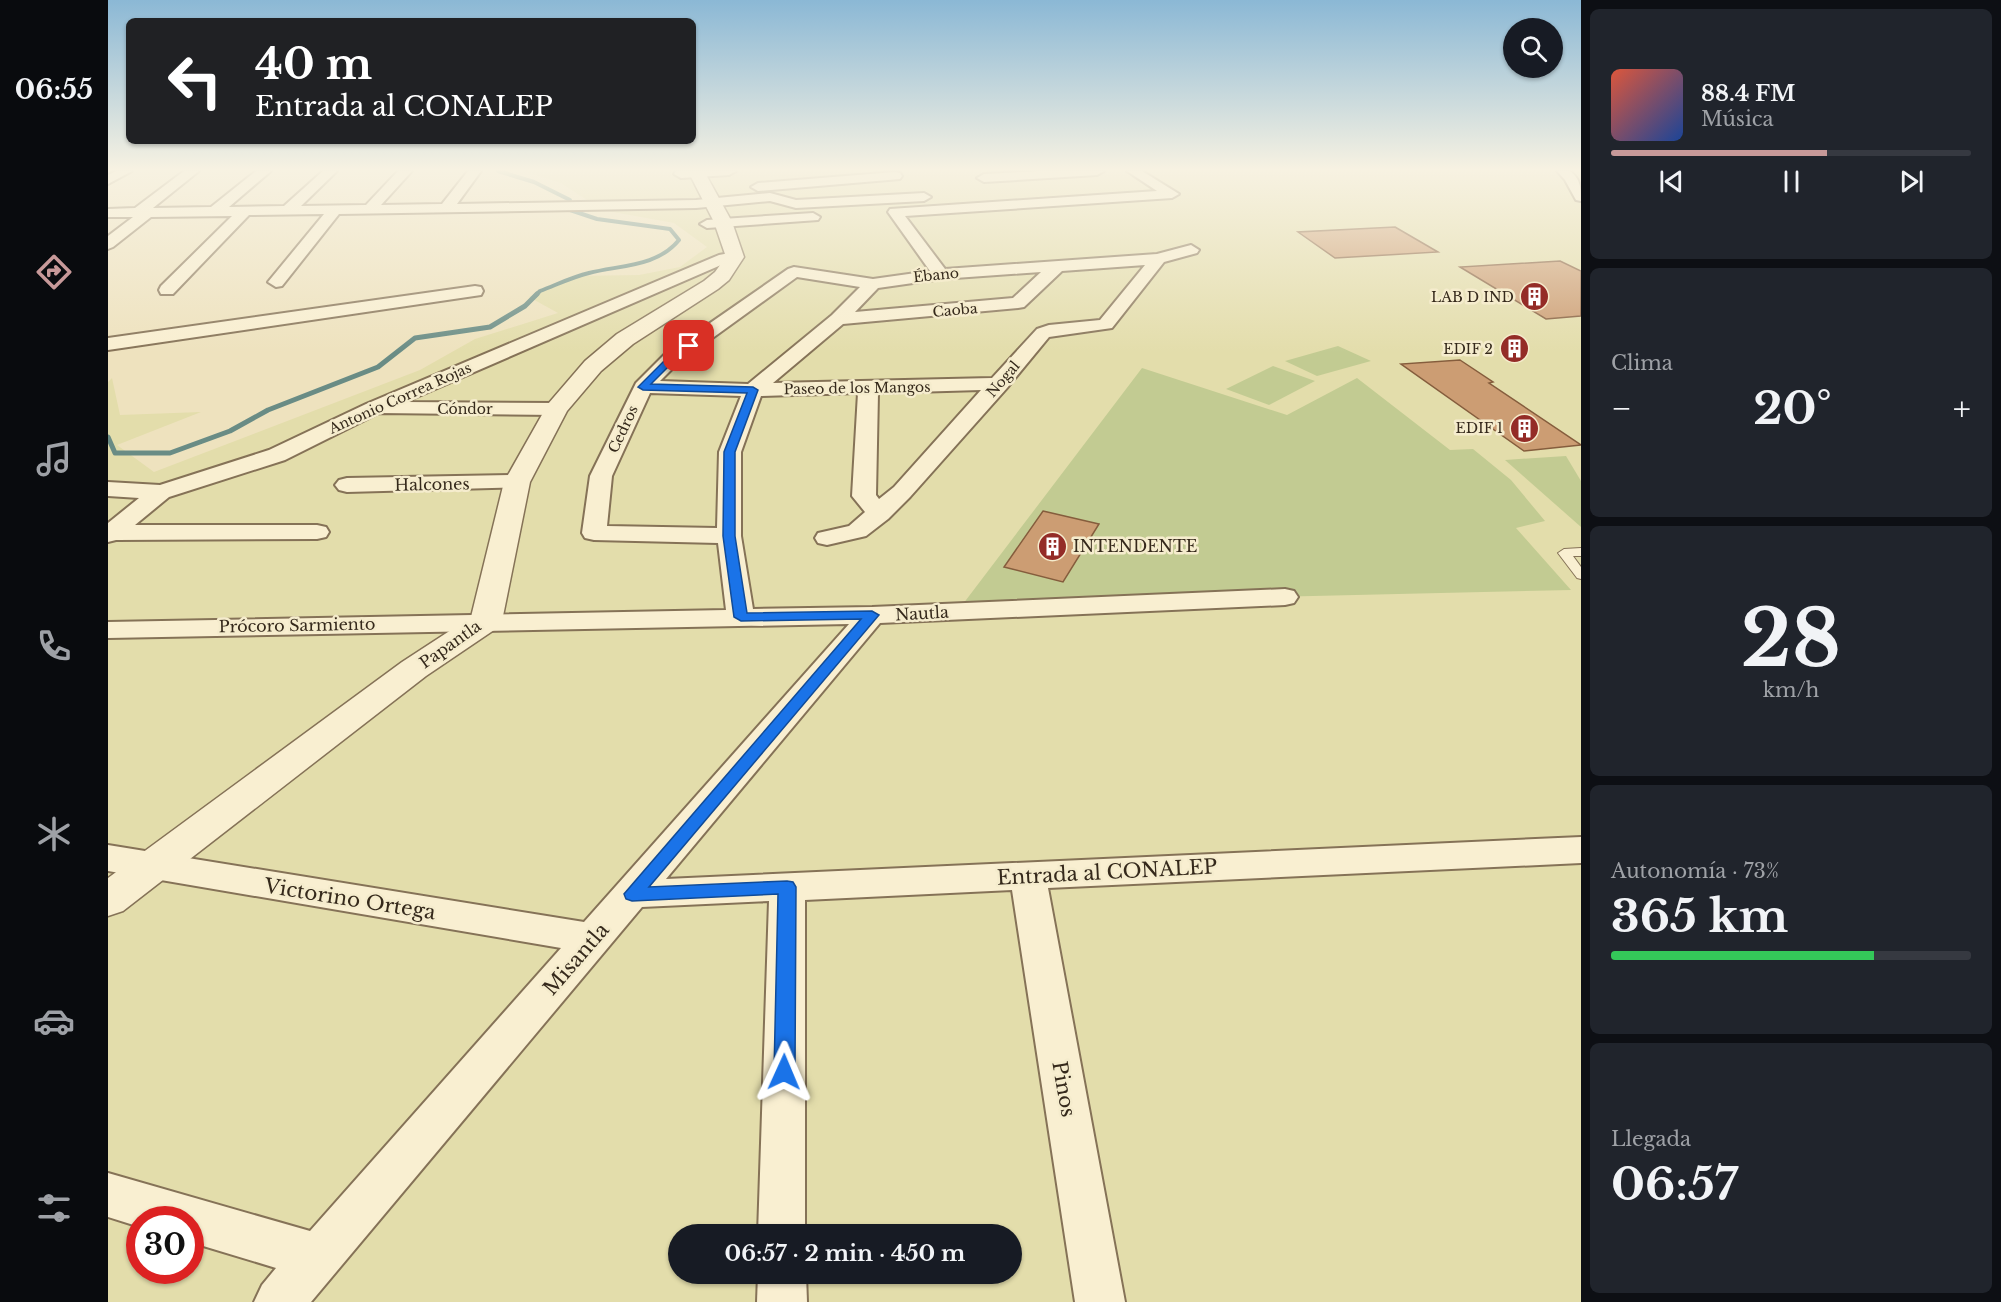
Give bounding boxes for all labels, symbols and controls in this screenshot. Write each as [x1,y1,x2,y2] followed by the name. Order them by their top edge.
[1503,18,1563,78] map controls
[1503,18,1563,78] button: search
[255,38,372,90] text: 40 m
[156,42,234,120] icon: left
[15,73,93,106] text: 06:55
[1701,80,1795,107] text: 88.4 FM
[255,90,553,123] text: Entrada al CONALEP
[1701,107,1774,131] text: Música
[1655,165,1688,198] icon: previous
[1775,165,1808,198] icon: pause
[1895,165,1928,198] icon: next
[33,251,75,293] icon: directions
[912,264,960,286] street label: Ébano
[1519,281,1551,313] building icon: LAB D IND
[1431,288,1514,306] place label: LAB D IND
[932,299,978,321] street label: Caoba
[663,320,714,371] pin
[672,329,705,362] icon: arrive
[1498,333,1530,365] building icon: EDIF 2
[1443,340,1493,358] place label: EDIF 2
[1611,351,1673,375] text: Clima
[982,357,1024,401] street label: Nogal
[325,358,474,438] street label: Antonio Correa Rojas
[783,378,931,398] street label: Paseo de los Mangos
[1753,380,1832,436] text: 20°
[1611,388,1632,429] text: −
[1953,388,1971,429] text: +
[437,400,493,418] street label: Cóndor
[604,402,642,456] street label: Cedros
[1508,412,1540,444] building icon: EDIF 1
[1456,419,1503,437] place label: EDIF 1
[33,438,75,480] icon: music
[394,473,470,495] street label: Halcones
[1036,530,1068,562] building icon: INTENDENTE
[1073,536,1197,556] place label: INTENDENTE
[1741,590,1841,687] text: 28
[895,602,949,624] street label: Nautla
[219,614,375,636] street label: Prócoro Sarmiento
[415,616,485,672] street label: Papantla
[33,625,75,667] icon: phone
[1763,678,1819,702] text: km/h
[33,813,75,855] icon: climate
[996,854,1218,890] street label: Entrada al CONALEP
[1611,859,1779,883] text: Autonomía · 73%
[262,873,438,925] street label: Victorino Ortega
[1611,888,1788,944] text: 365 km
[538,917,614,1000] street label: Misantla
[33,1000,75,1042] icon: car
[752,1040,816,1104] position arrow
[1047,1059,1081,1119] street label: Pinos
[1611,1127,1691,1151] text: Llegada
[1611,1156,1738,1212] text: 06:57
[33,1187,75,1229] icon: filters
[126,1206,204,1284] speed limit sign: 30
[725,1240,965,1267] text: 06:57 · 2 min · 450 m

